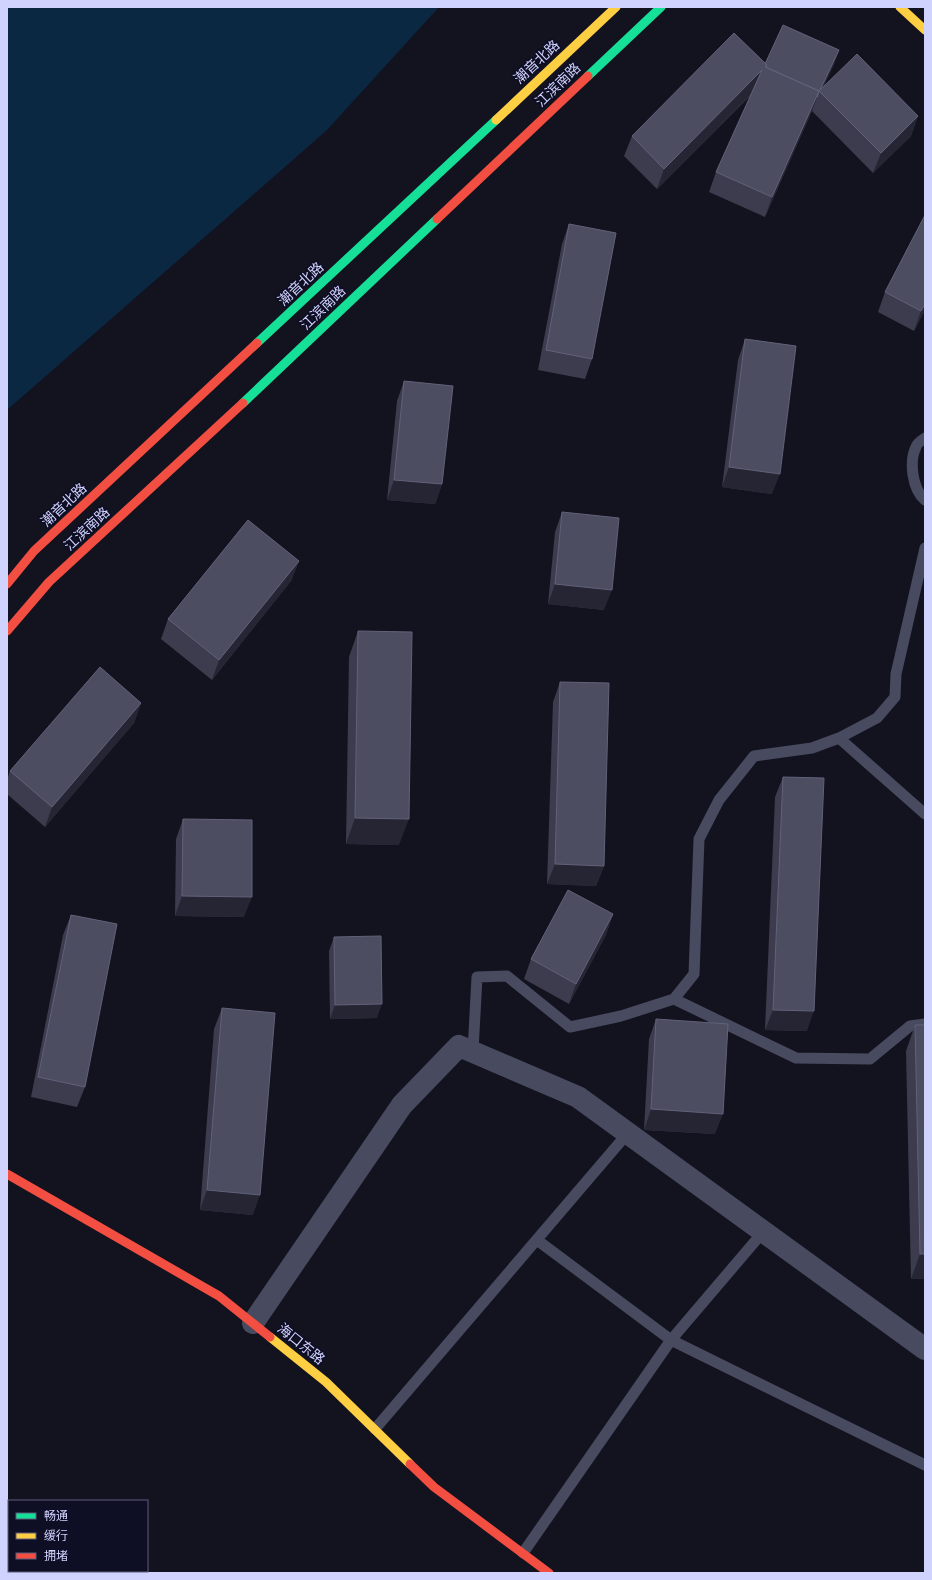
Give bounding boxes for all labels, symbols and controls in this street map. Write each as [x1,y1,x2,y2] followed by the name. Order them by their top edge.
[511,37,563,87] street label: 潮音北路
[532,59,584,111] street label: 江滨南路
[275,259,327,309] street label: 潮音北路
[297,282,349,334] street label: 江滨南路
[38,480,90,530] street label: 潮音北路
[61,504,113,554] street label: 江滨南路
[274,1320,328,1368] street label: 海口东路
[8,1500,148,1572] legend
[44,1509,68,1523] text: 畅通
[44,1529,68,1543] text: 缓行
[44,1549,68,1563] text: 拥堵

